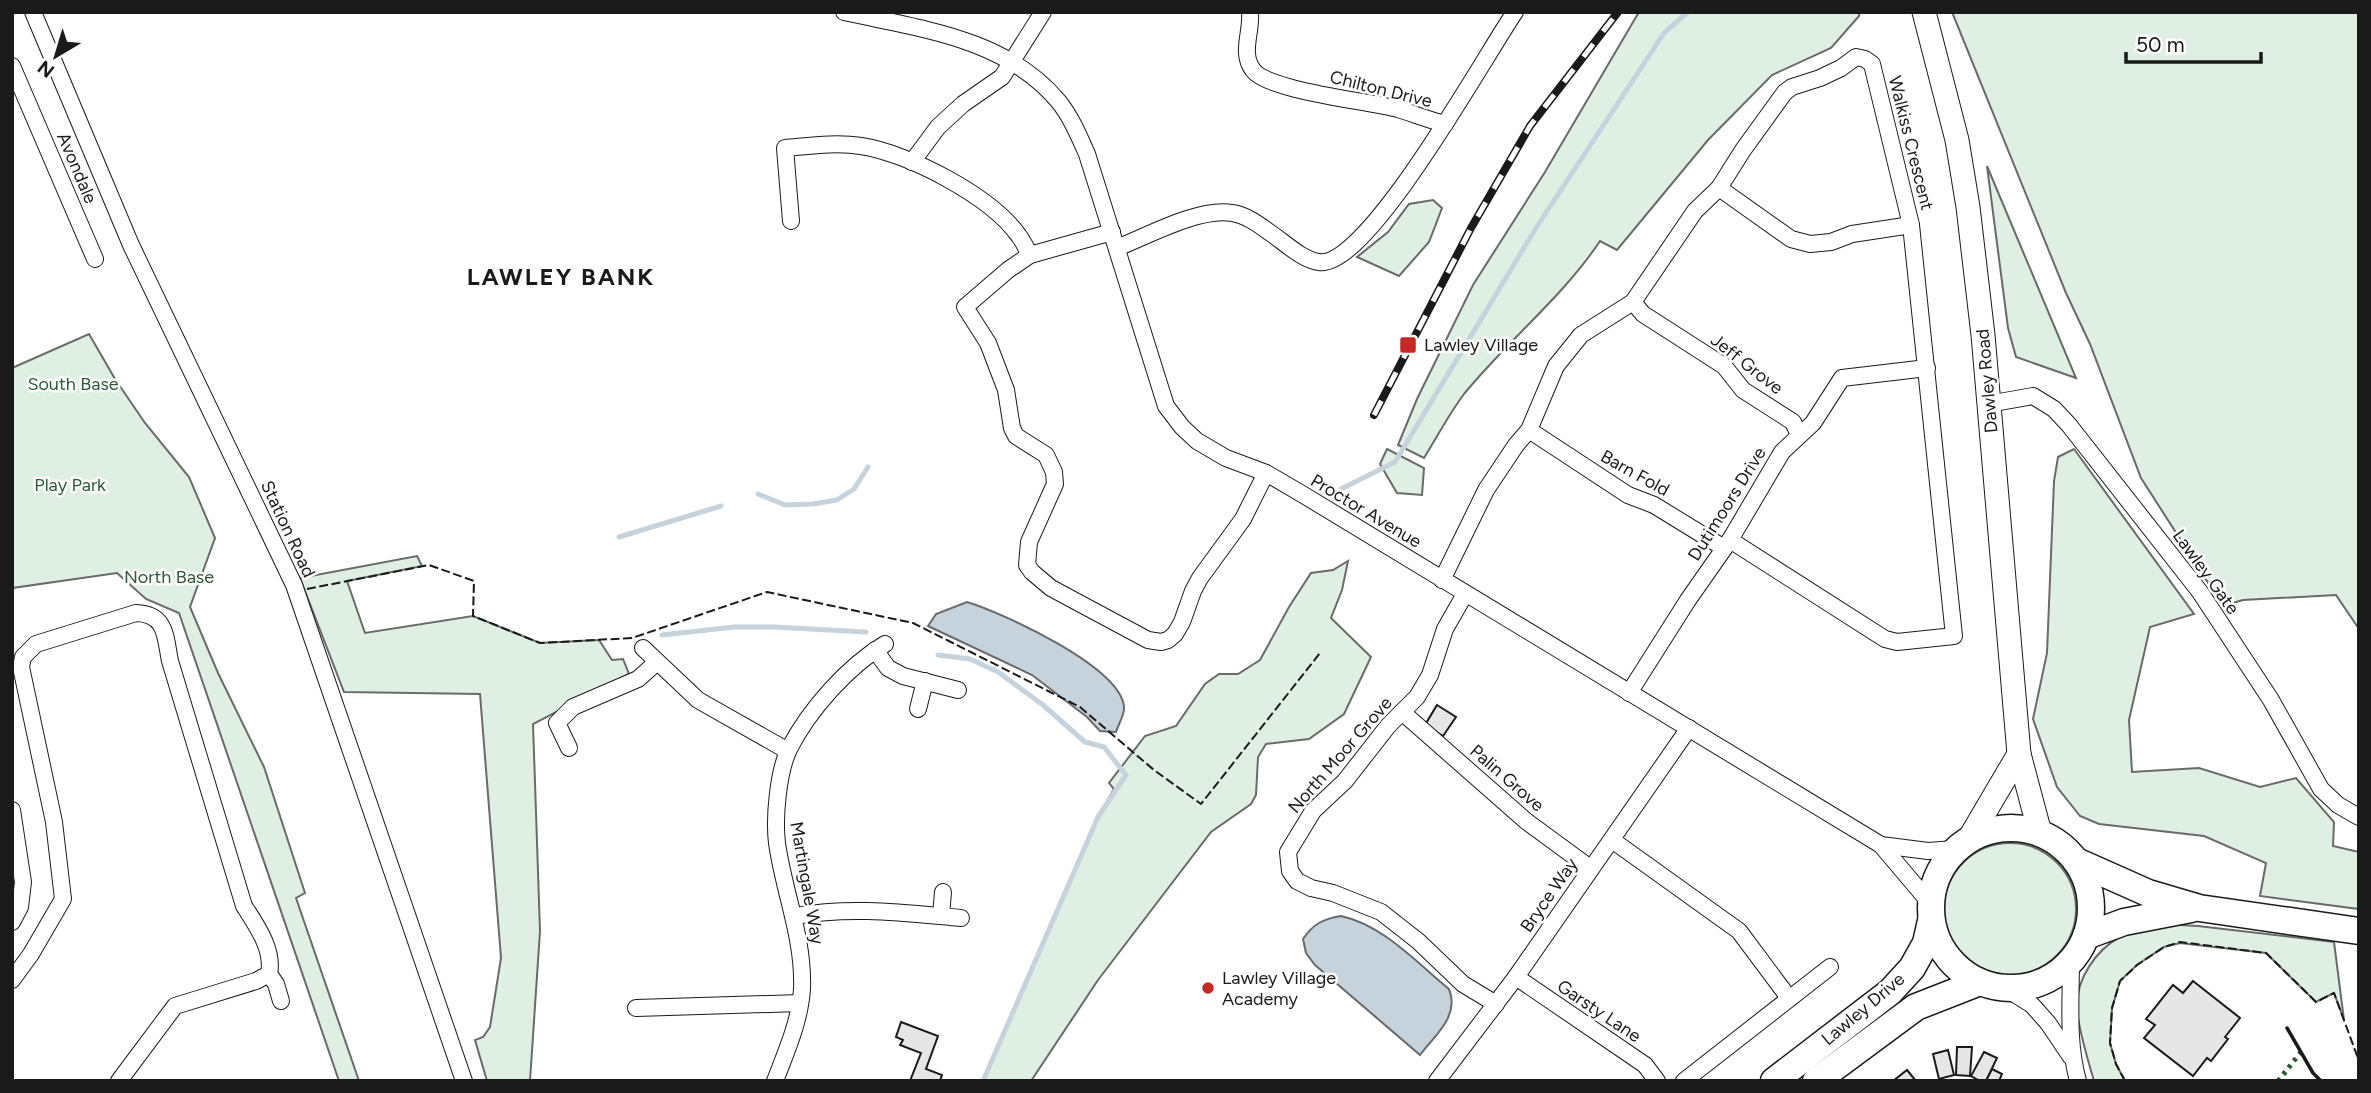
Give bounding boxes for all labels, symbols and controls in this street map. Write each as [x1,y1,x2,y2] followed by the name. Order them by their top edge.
[21,21,91,91] north arrow
[2126,21,2261,65] scale bar
[2136,32,2185,57] text: 50 m
[33,55,59,83] text: N
[1328,66,1435,112] street label: Chilton Drive
[1884,74,1938,213] street label: Walkiss Crescent
[52,129,102,207] street label: Avondale
[467,262,655,291] district label: LAWLEY BANK
[1971,328,2003,434] street label: Dawley Road
[1706,329,1788,399] street label: Jeff Grove
[1424,334,1538,356] place label: Lawley Village
[1398,335,1418,355] marker: Lawley Village
[27,373,119,395] park label: South Base
[1683,443,1771,565] street label: Dutimoors Drive
[1597,445,1673,501] street label: Barn Fold
[1307,469,1425,553] street label: Proctor Avenue
[34,474,106,496] park label: Play Park
[256,477,320,581] street label: Station Road
[2168,525,2244,619] street label: Lawley Gate
[124,566,214,588] park label: North Base
[1283,692,1397,818] street label: North Moor Grove
[1465,740,1549,816] street label: Palin Grove
[785,820,829,947] street label: Martingale Way
[1515,853,1583,936] street label: Bryce Way
[1222,967,1336,1010] place label: Lawley Village Academy
[1817,968,1909,1050] street label: Lawley Drive
[1553,975,1645,1047] street label: Garsty Lane
[1200,980,1216,996] marker: Lawley Village Academy

